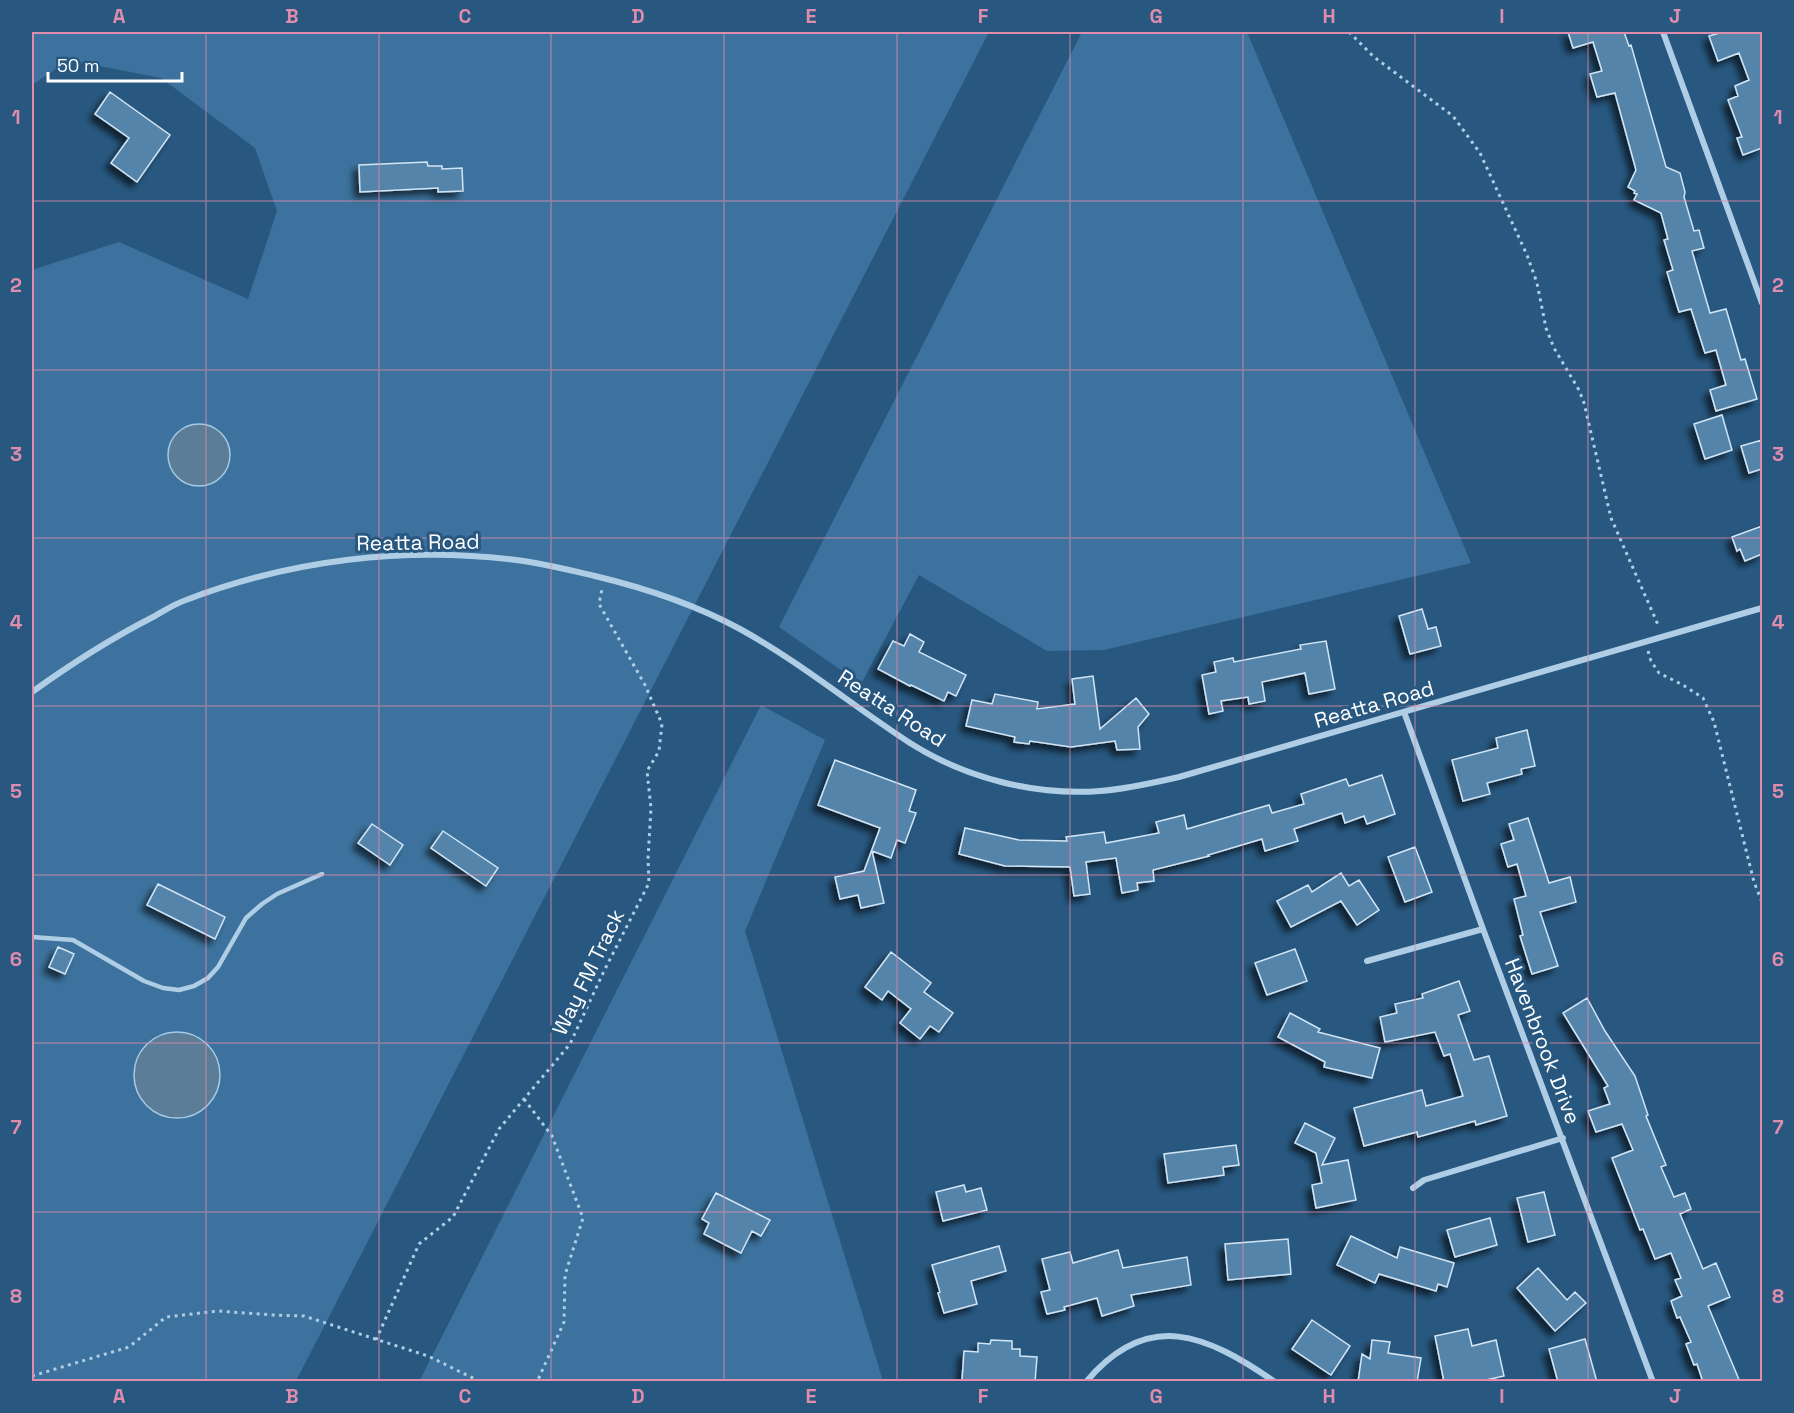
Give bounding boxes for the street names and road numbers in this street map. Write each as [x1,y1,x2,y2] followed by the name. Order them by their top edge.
[356,527,480,557] street label: Reatta Road
[833,663,951,753] street label: Reatta Road
[1311,674,1437,734] street label: Reatta Road
[546,905,630,1039] street label: Way FM Track
[1499,954,1587,1128] street label: Havenbrook Drive

